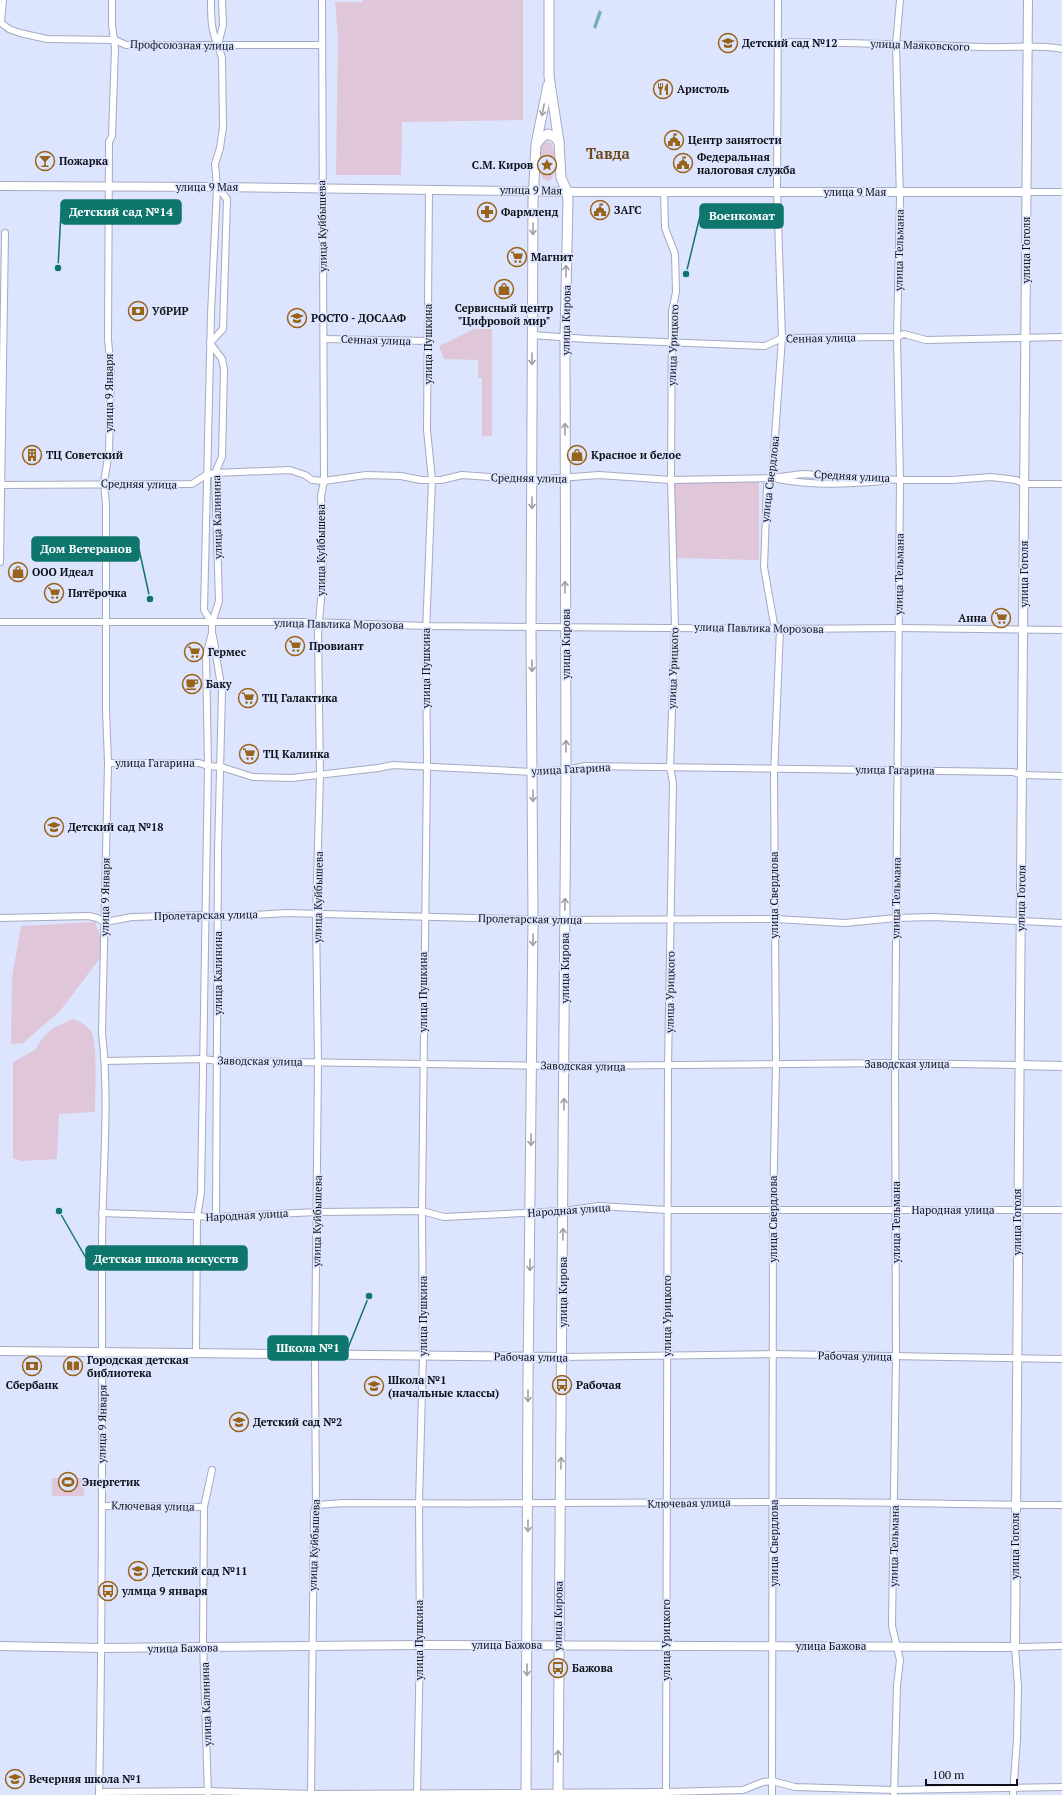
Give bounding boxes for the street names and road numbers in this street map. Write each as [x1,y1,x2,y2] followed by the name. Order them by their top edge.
[869,36,970,54] street label: улица Маяковского
[130,37,235,53] street label: Профсоюзная улица
[314,179,330,273] street label: улица Куйбышева
[175,180,238,194] street label: улица 9 Мая
[499,182,563,198] street label: улица 9 Мая
[823,185,886,199] street label: улица 9 Мая
[891,208,907,292] street label: улица Тельмана
[1019,217,1033,284] street label: улица Гоголя
[558,284,574,356] street label: улица Кирова
[421,303,435,385] street label: улица Пушкина
[665,304,681,387] street label: улица Урицкого
[786,330,857,346] street label: Сенная улица
[341,332,412,348] street label: Сенная улица
[102,354,116,433] street label: улица 9 Января
[758,434,782,524] street label: улица Свердлова
[814,467,891,485] street label: Средняя улица
[491,470,568,486] street label: Средняя улица
[209,474,225,560] street label: улица Калинина
[101,476,178,492] street label: Средняя улица
[314,504,328,597] street label: улица Куйбышева
[891,532,907,616] street label: улица Тельмана
[1017,541,1031,608] street label: улица Гоголя
[559,608,573,680] street label: улица Кирова
[273,616,404,632] street label: улица Павлика Морозова
[693,620,824,636] street label: улица Павлика Морозова
[419,627,433,709] street label: улица Пушкина
[665,627,681,710] street label: улица Урицкого
[114,756,195,770] street label: улица Гагарина
[530,760,611,778] street label: улица Гагарина
[854,762,935,778] street label: улица Гагарина
[310,850,326,944] street label: улица Куйбышева
[767,851,781,940] street label: улица Свердлова
[888,856,904,940] street label: улица Тельмана
[97,857,113,937] street label: улица 9 Января
[1013,864,1029,932] street label: улица Гоголя
[154,907,259,923] street label: Пролетарская улица
[478,911,583,927] street label: Пролетарская улица
[211,931,225,1016] street label: улица Калинина
[558,932,572,1004] street label: улица Кирова
[416,951,430,1033] street label: улица Пушкина
[662,951,678,1034] street label: улица Урицкого
[217,1053,303,1069] street label: Заводская улица
[864,1057,950,1071] street label: Заводская улица
[540,1058,626,1074] street label: Заводская улица
[309,1174,325,1268] street label: улица Куйбышева
[766,1175,780,1264] street label: улица Свердлова
[889,1181,903,1264] street label: улица Тельмана
[1010,1189,1024,1256] street label: улица Гоголя
[527,1200,611,1220] street label: Народная улица
[911,1203,995,1217] street label: Народная улица
[205,1206,289,1224] street label: Народная улица
[556,1256,570,1328] street label: улица Кирова
[416,1275,430,1357] street label: улица Пушкина
[660,1275,674,1358] street label: улица Урицкого
[818,1348,893,1364] street label: Рабочая улица
[494,1349,569,1365] street label: Рабочая улица
[94,1384,110,1464] street label: улица 9 Января
[647,1495,731,1511] street label: Ключевая улица
[111,1498,195,1514] street label: Ключевая улица
[305,1498,323,1592] street label: улица Куйбышева
[767,1499,781,1588] street label: улица Свердлова
[886,1504,902,1588] street label: улица Тельмана
[1008,1513,1022,1580] street label: улица Гоголя
[550,1580,566,1652] street label: улица Кирова
[412,1599,426,1681] street label: улица Пушкина
[659,1599,673,1682] street label: улица Урицкого
[471,1638,543,1652] street label: улица Бажова
[795,1639,867,1653] street label: улица Бажова
[147,1640,219,1656] street label: улица Бажова
[198,1661,214,1747] street label: улица Калинина

